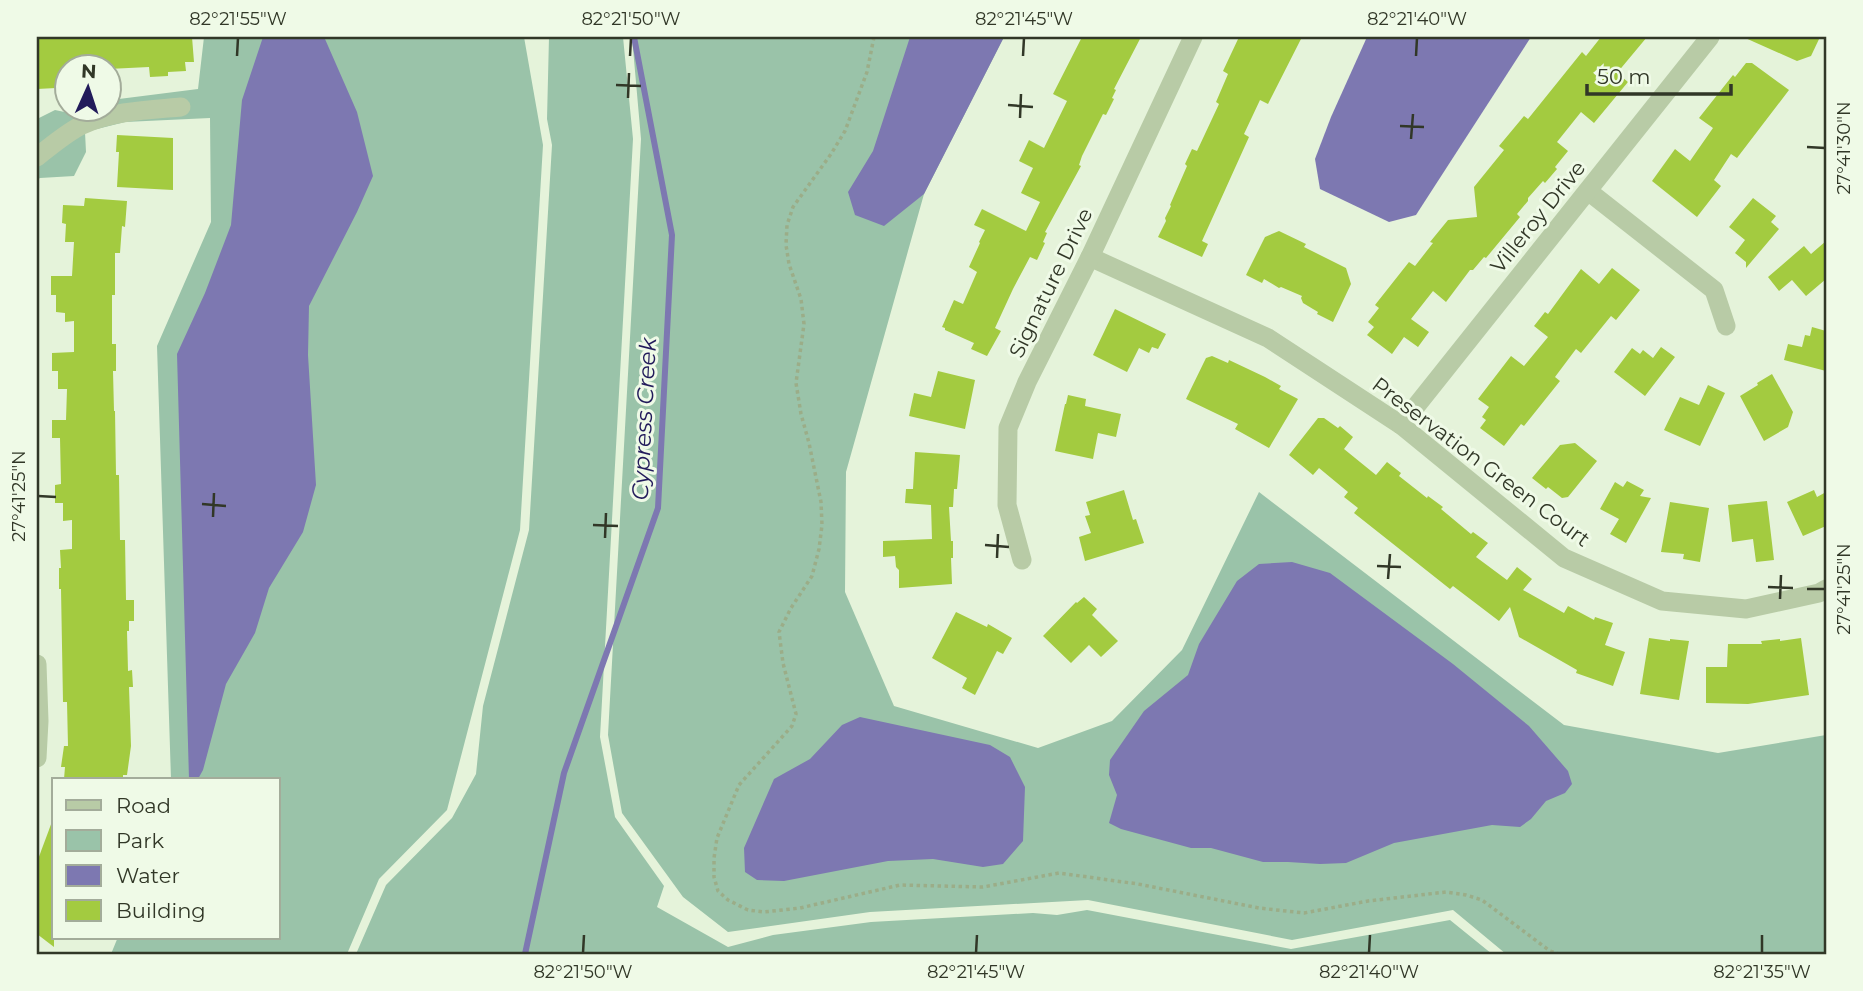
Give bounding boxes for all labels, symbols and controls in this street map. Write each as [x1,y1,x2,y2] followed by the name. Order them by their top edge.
[189,8,287,30] text: 82°21'55"W
[581,8,681,30] text: 82°21'50"W
[975,8,1073,30] text: 82°21'45"W
[1367,8,1467,30] text: 82°21'40"W
[52,52,122,122] north arrow
[1587,52,1730,96] scale bar
[81,60,97,83] text: N
[1597,64,1651,89] text: 50 m
[1833,101,1855,195] text: 27°41'30"N
[1485,156,1590,278] street label: Villeroy Drive
[1003,204,1098,362] street label: Signature Drive
[626,336,662,501] water label: Cypress Creek
[1368,372,1595,552] street label: Preservation Green Court
[8,450,30,542] text: 27°41'25"N
[1833,543,1855,635] text: 27°41'25"N
[52,778,280,939] legend
[116,793,171,818] text: Road
[116,828,164,853] text: Park
[116,863,180,888] text: Water
[116,898,206,923] text: Building
[533,961,633,983] text: 82°21'50"W
[927,961,1025,983] text: 82°21'45"W
[1319,961,1419,983] text: 82°21'40"W
[1713,961,1811,983] text: 82°21'35"W

